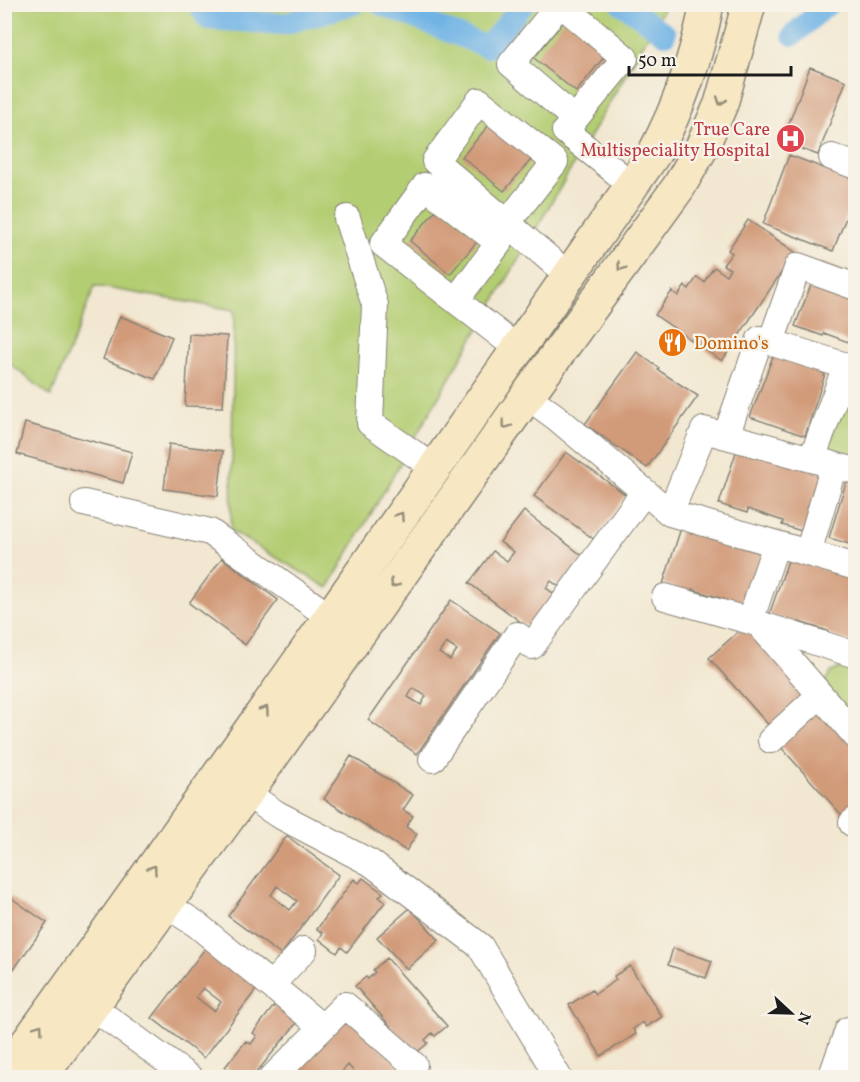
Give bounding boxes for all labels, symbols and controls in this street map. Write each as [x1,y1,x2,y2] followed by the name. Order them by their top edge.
[629,39,791,77] scale bar
[638,49,677,74] text: 50 m
[716,95,728,106] one-way arrow
[580,118,770,164] place label: True Care Multispeciality Hospital
[775,123,807,155] hospital icon: True Care Multispeciality Hospital
[617,261,628,272] one-way arrow
[657,327,689,359] restaurant icon: Domino's
[694,332,769,357] place label: Domino's
[502,418,513,429] one-way arrow
[393,511,404,522] one-way arrow
[390,578,401,589] one-way arrow
[258,706,269,717] one-way arrow
[145,865,156,876] one-way arrow
[761,983,821,1043] north arrow
[791,1008,815,1028] text: N
[32,1023,43,1034] one-way arrow

